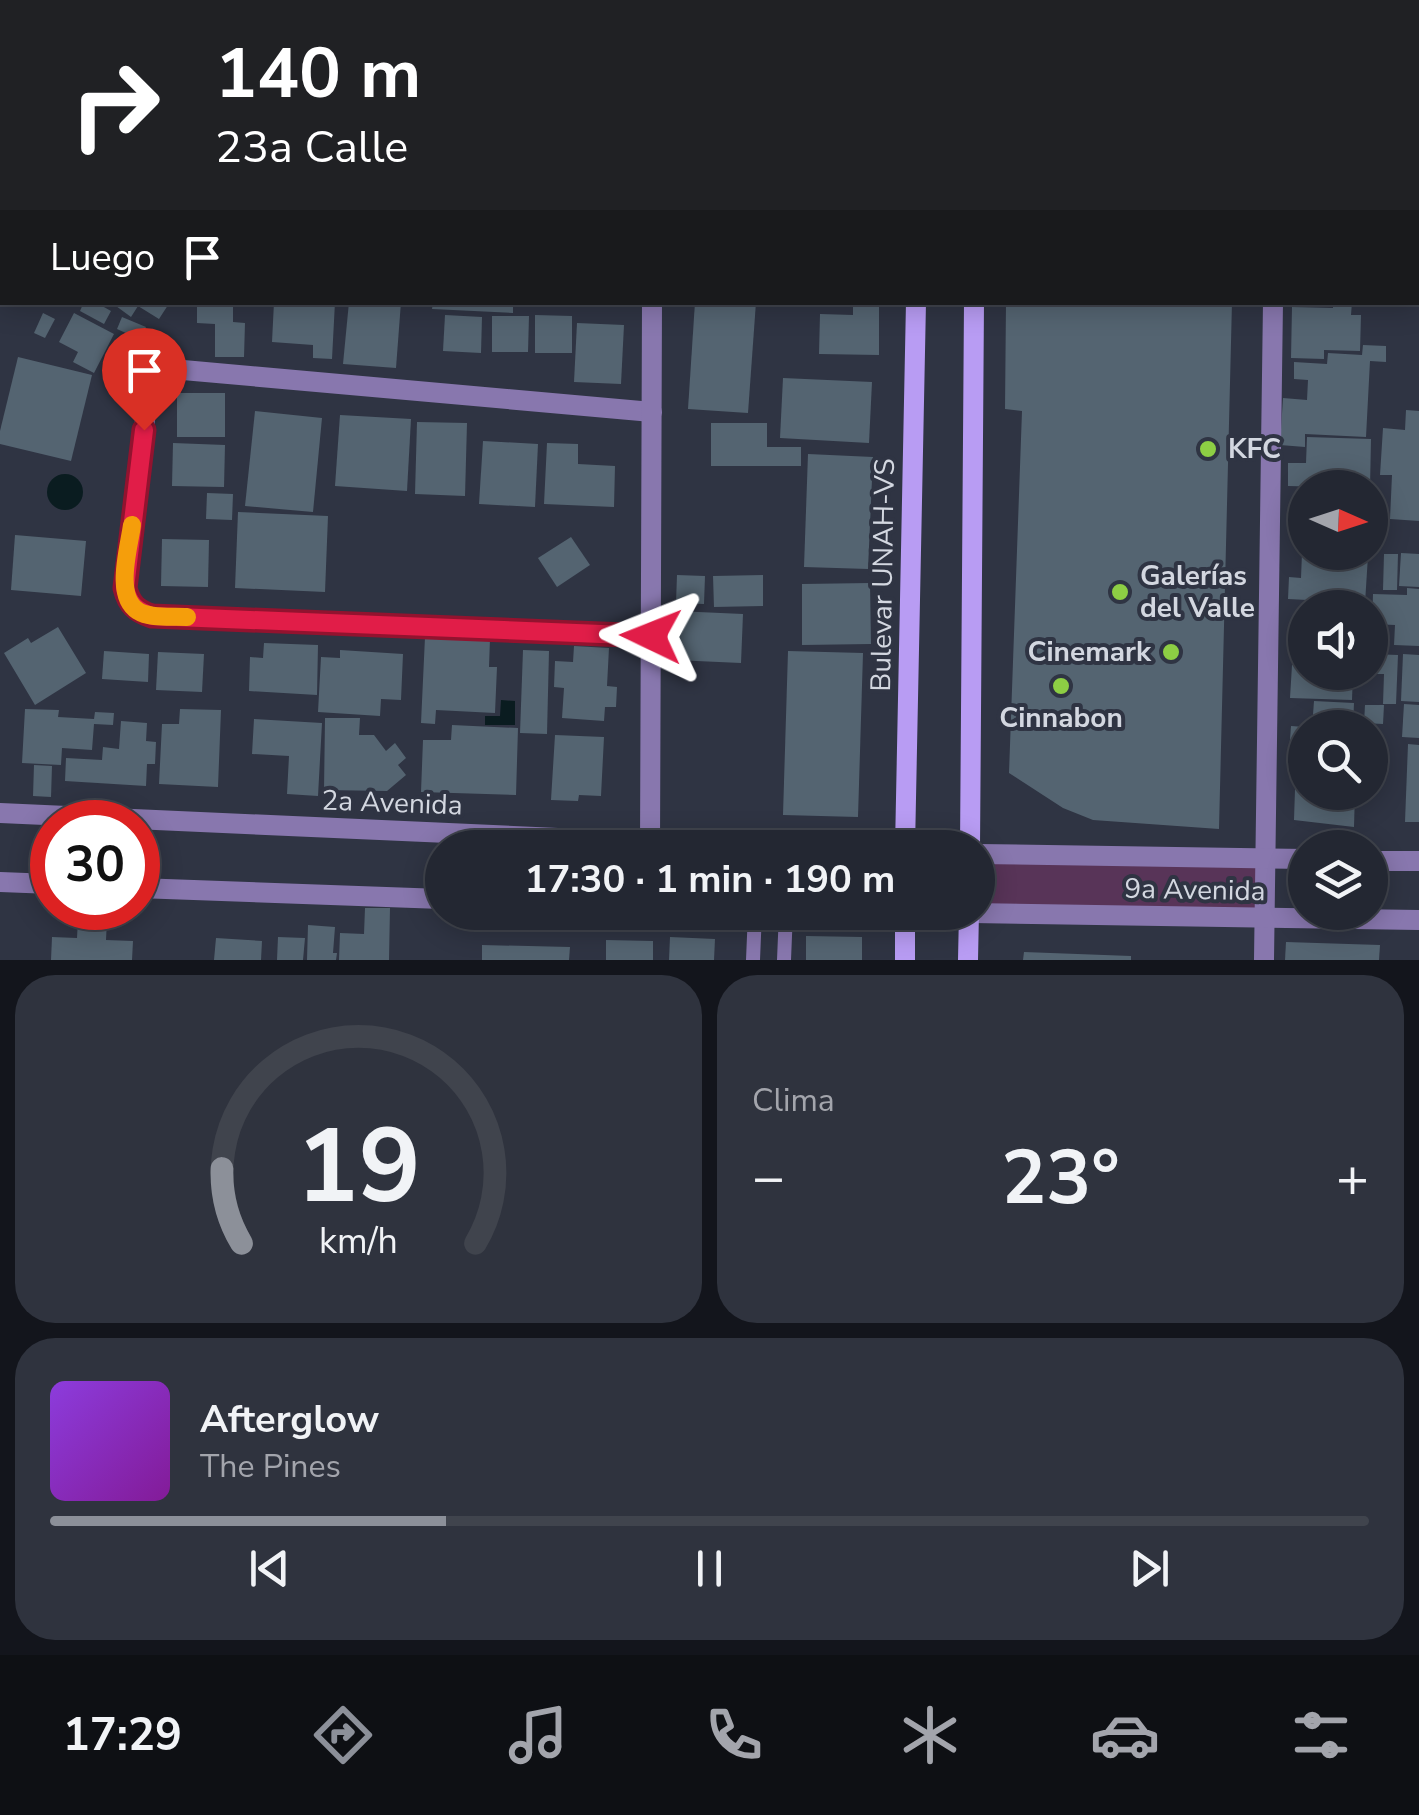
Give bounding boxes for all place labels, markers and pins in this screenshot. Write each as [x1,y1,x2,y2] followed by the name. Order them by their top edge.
[102,328,187,431] pin
[1228,430,1281,468] place label: KFC
[1197,438,1219,460] marker: KFC
[1140,557,1255,627] place label: Galerías del Valle
[1109,581,1131,603] marker: Galerías del Valle
[1027,633,1152,671] place label: Cinemark
[1160,641,1182,663] marker: Cinemark
[1050,675,1072,697] marker: Cinnabon
[999,699,1123,737] place label: Cinnabon

